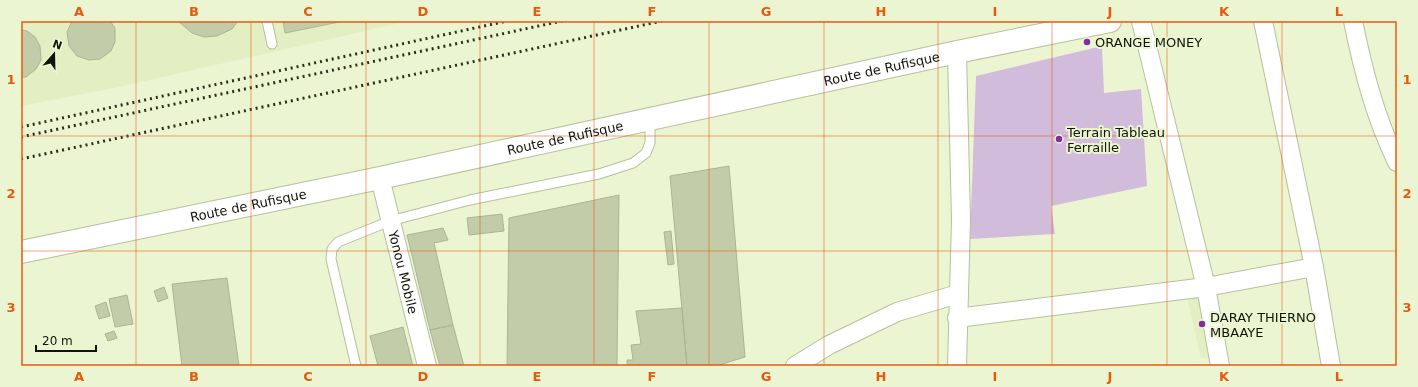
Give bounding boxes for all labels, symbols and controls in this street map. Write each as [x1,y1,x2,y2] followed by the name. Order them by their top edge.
[74,4,84,19] text: A
[189,4,199,19] text: B
[303,4,313,19] text: C
[418,4,429,19] text: D
[533,4,541,19] text: E
[648,4,656,19] text: F
[761,4,771,19] text: G
[876,4,886,19] text: H
[993,4,997,19] text: I
[1107,4,1112,19] text: J
[1219,4,1230,19] text: K
[1335,4,1343,19] text: L
[34,34,74,74] north arrow
[1095,35,1202,50] place label: ORANGE MONEY
[51,37,64,53] text: N
[1082,37,1092,47] marker: ORANGE MONEY
[822,48,941,88] street label: Route de Rufisque
[6,72,16,87] text: 1
[1402,72,1412,87] text: 1
[506,118,625,158] street label: Route de Rufisque
[1066,125,1165,155] place label: Terrain Tableau Ferraille
[1054,134,1064,144] marker: Terrain Tableau Ferraille
[6,186,16,201] text: 2
[189,186,308,224] street label: Route de Rufisque
[1402,186,1412,201] text: 2
[386,228,421,315] street label: Yonou Mobile
[6,300,16,315] text: 3
[1402,300,1412,315] text: 3
[1210,310,1316,340] place label: DARAY THIERNO MBAAYE
[1197,319,1207,329] marker: DARAY THIERNO MBAAYE
[36,327,96,353] scale bar
[42,334,73,348] text: 20 m
[74,369,84,384] text: A
[189,369,199,384] text: B
[303,369,313,384] text: C
[418,369,429,384] text: D
[533,369,541,384] text: E
[648,369,656,384] text: F
[761,369,771,384] text: G
[876,369,886,384] text: H
[993,369,997,384] text: I
[1107,369,1112,384] text: J
[1219,369,1230,384] text: K
[1335,369,1343,384] text: L

